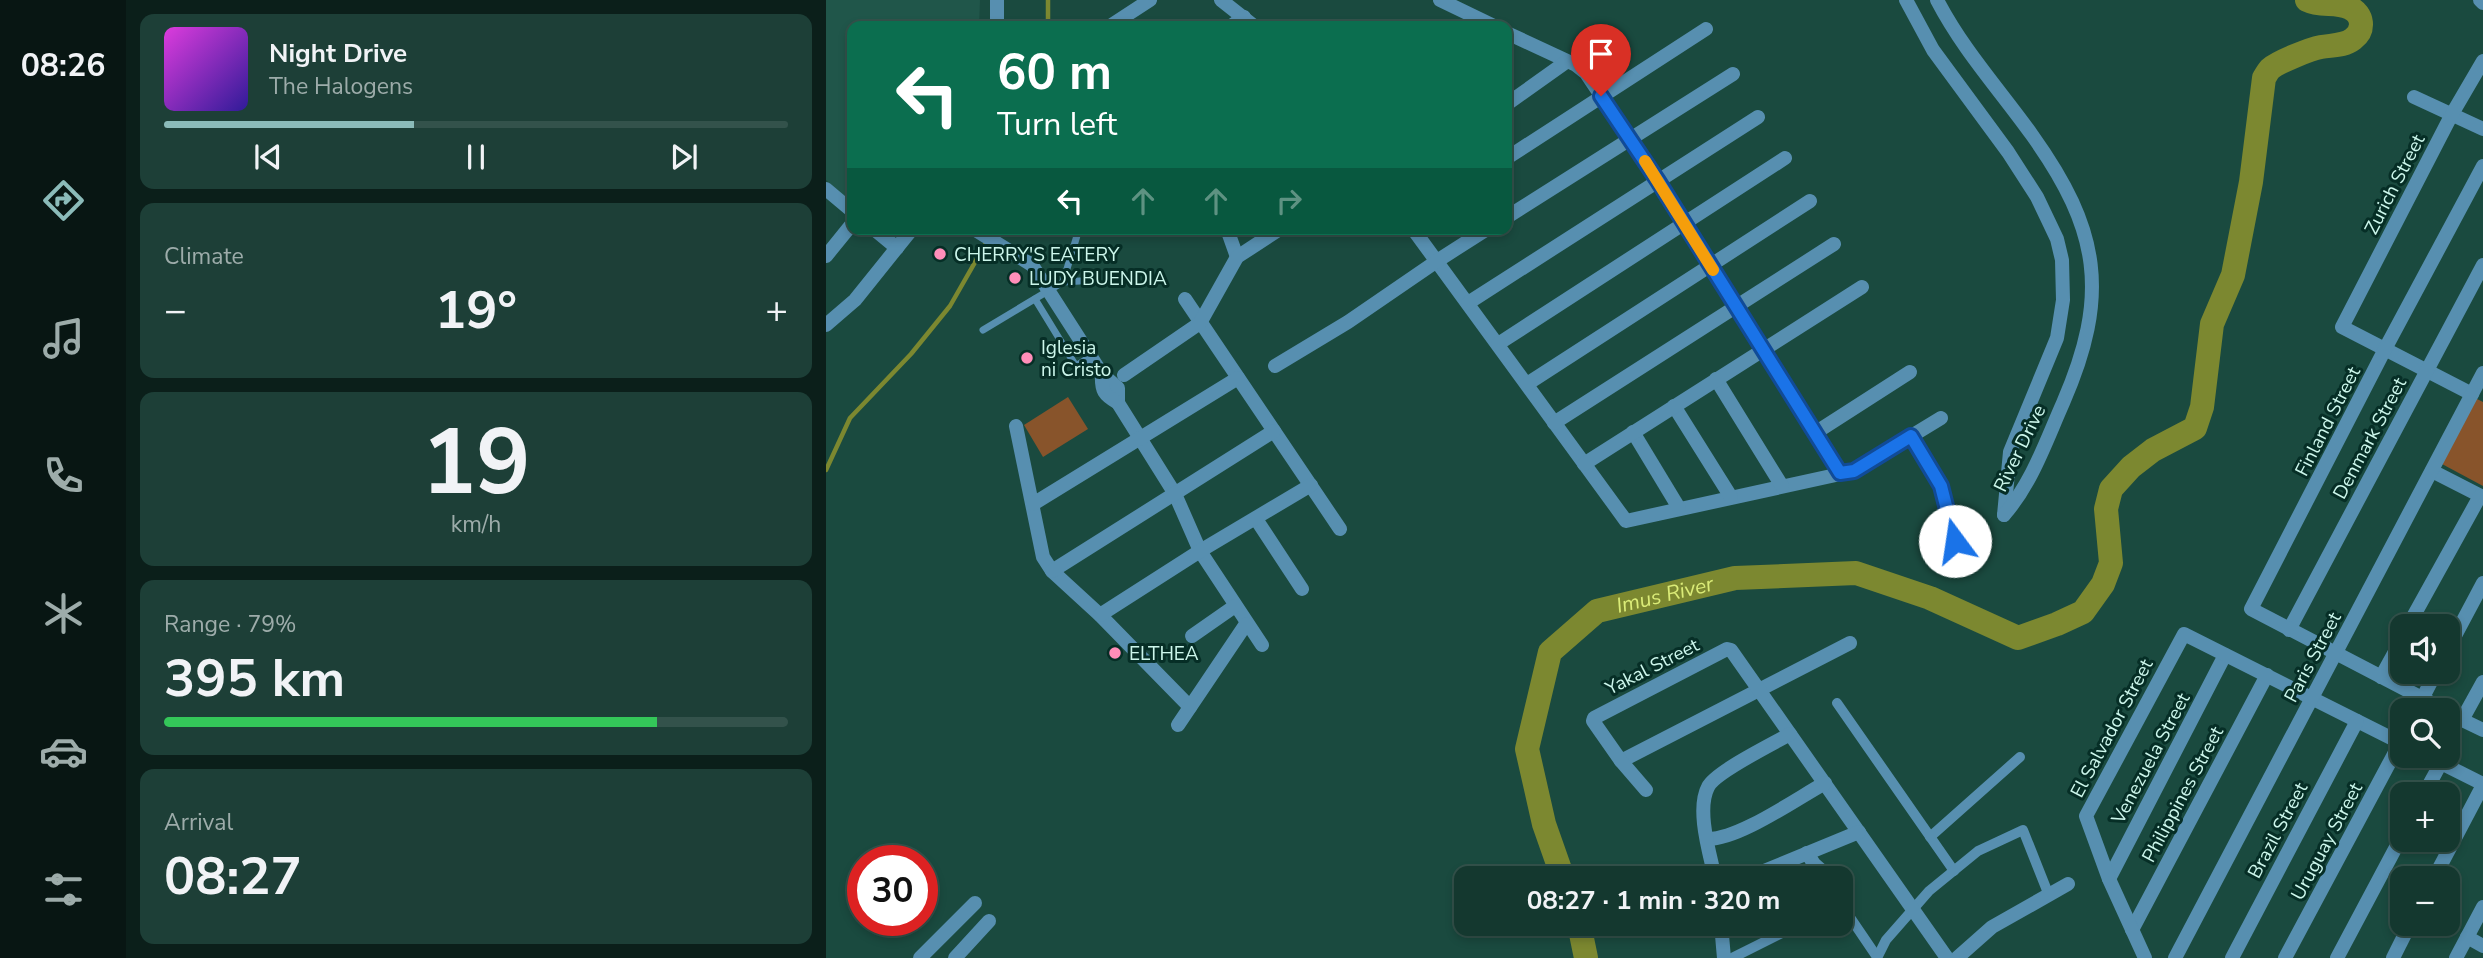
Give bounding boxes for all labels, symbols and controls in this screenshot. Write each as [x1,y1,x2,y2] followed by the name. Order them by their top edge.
[1571,24,1631,96] pin
[1582,35,1620,73] icon: arrive
[269,36,407,71] text: Night Drive
[997,39,1112,106] text: 60 m
[21,44,105,87] text: 08:26
[882,49,973,140] icon: left
[269,71,413,102] text: The Halogens
[997,103,1117,146] text: Turn left
[2359,130,2431,239] street label: Zurich Street
[249,138,287,176] icon: previous
[457,138,495,176] icon: pause
[665,138,703,176] icon: next
[39,176,88,225] icon: directions
[1051,182,1089,220] icon: left
[1124,182,1162,220] icon: ahead
[1197,182,1235,220] icon: ahead
[1270,182,1308,220] icon: right
[164,241,244,272] text: Climate
[954,242,1120,268] place label: CHERRY'S EATERY
[932,246,948,262] marker: CHERRY'S EATERY
[1029,266,1167,292] place label: LUDY BUENDIA
[1007,270,1023,286] marker: LUDY BUENDIA
[435,275,517,346] text: 19°
[164,285,187,336] text: −
[765,285,788,336] text: +
[39,314,88,363] icon: music
[1041,335,1111,383] place label: Iglesia ni Cristo
[1019,350,1035,366] marker: Iglesia ni Cristo
[2289,362,2367,481] street label: Finland Street
[2327,373,2413,504] street label: Denmark Street
[421,401,531,525] text: 19
[1988,401,2052,496] street label: River Drive
[39,451,88,500] icon: phone
[1918,504,1992,578] position arrow
[451,509,501,540] text: km/h
[1613,570,1717,620] water label: Imus River
[39,589,88,638] icon: climate
[2278,607,2348,707] street label: Paris Street
[164,609,296,640] text: Range · 79%
[2390,614,2460,936] map controls
[2390,614,2460,684] button: sound
[1600,632,1704,702] street label: Yakal Street
[1129,641,1199,667] place label: ELTHEA
[164,643,345,714] text: 395 km
[1107,645,1123,661] marker: ELTHEA
[2064,654,2160,802] street label: El Salvador Street
[2105,688,2197,829] street label: Venezuela Street
[2390,698,2460,768] button: search
[2136,722,2230,867] street label: Philippines Street
[39,727,88,776] icon: car
[2242,778,2314,883] street label: Brazil Street
[2285,778,2369,905] street label: Uruguay Street
[2390,782,2460,852] button: +
[164,807,233,838] text: Arrival
[164,841,302,912] text: 08:27
[847,845,938,936] speed limit sign: 30
[39,865,88,914] icon: filters
[2390,866,2460,936] button: −
[1527,883,1780,918] text: 08:27 · 1 min · 320 m

